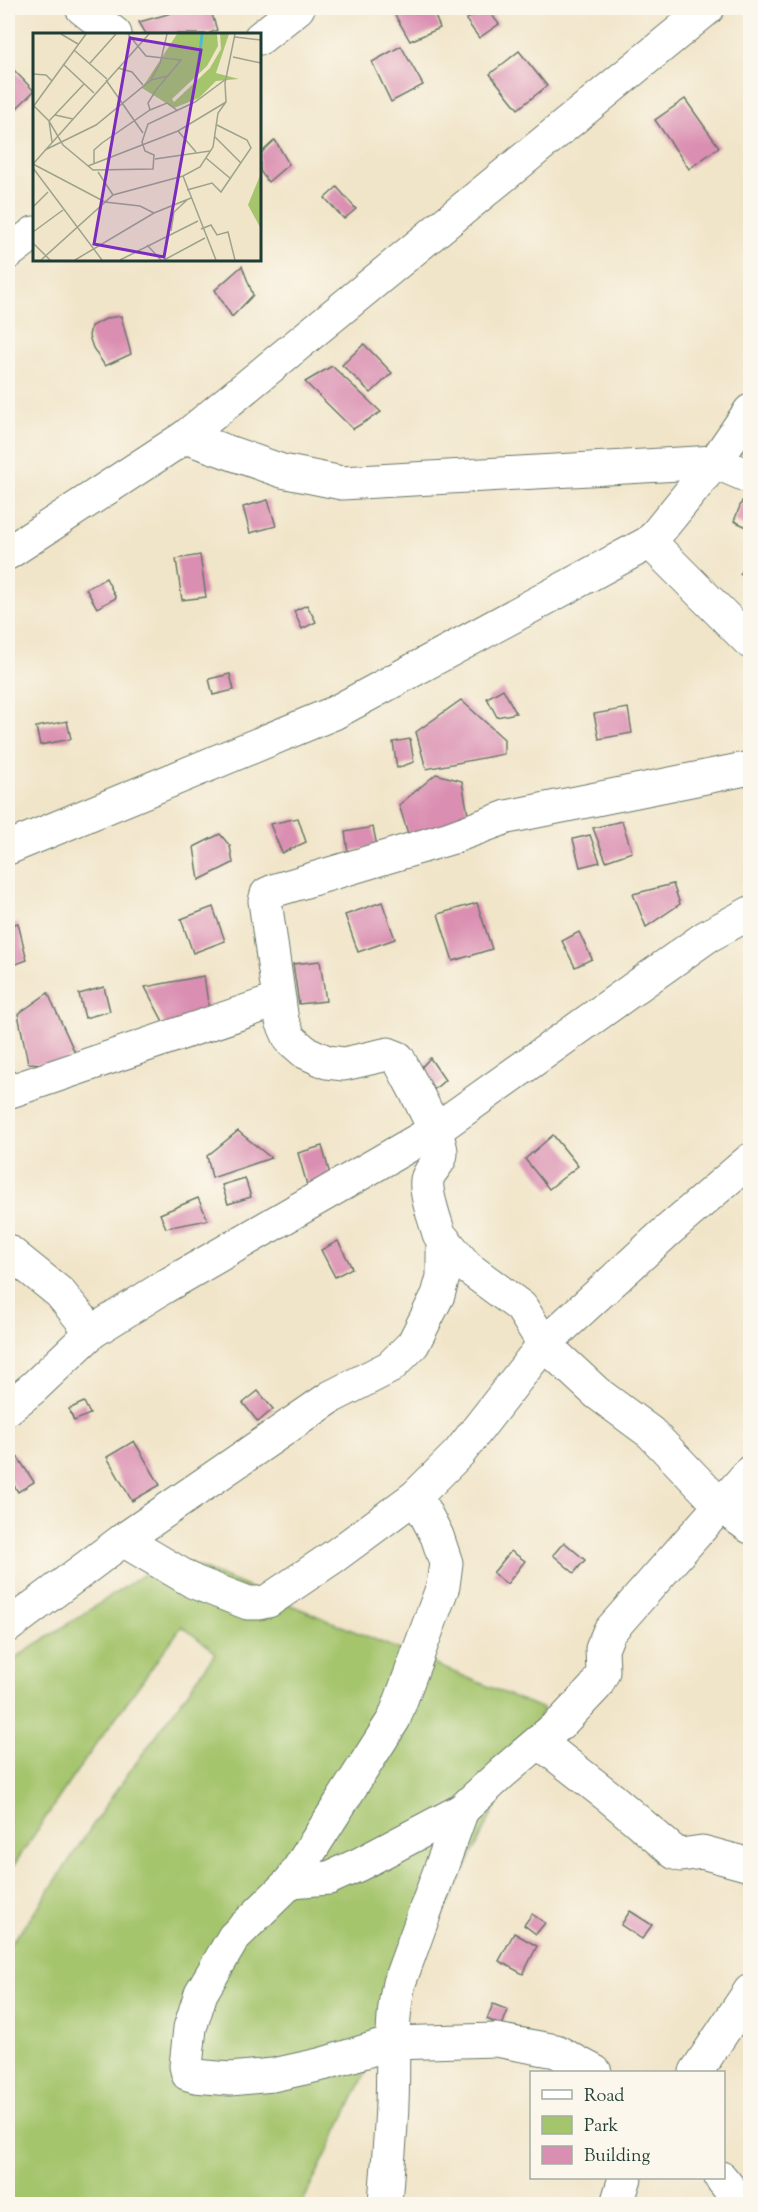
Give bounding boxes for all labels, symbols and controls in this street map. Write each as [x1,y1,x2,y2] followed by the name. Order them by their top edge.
[33,33,261,261] inset map
[530,2071,725,2179] legend
[584,2084,624,2110] text: Road
[584,2114,619,2140] text: Park
[584,2144,650,2170] text: Building

